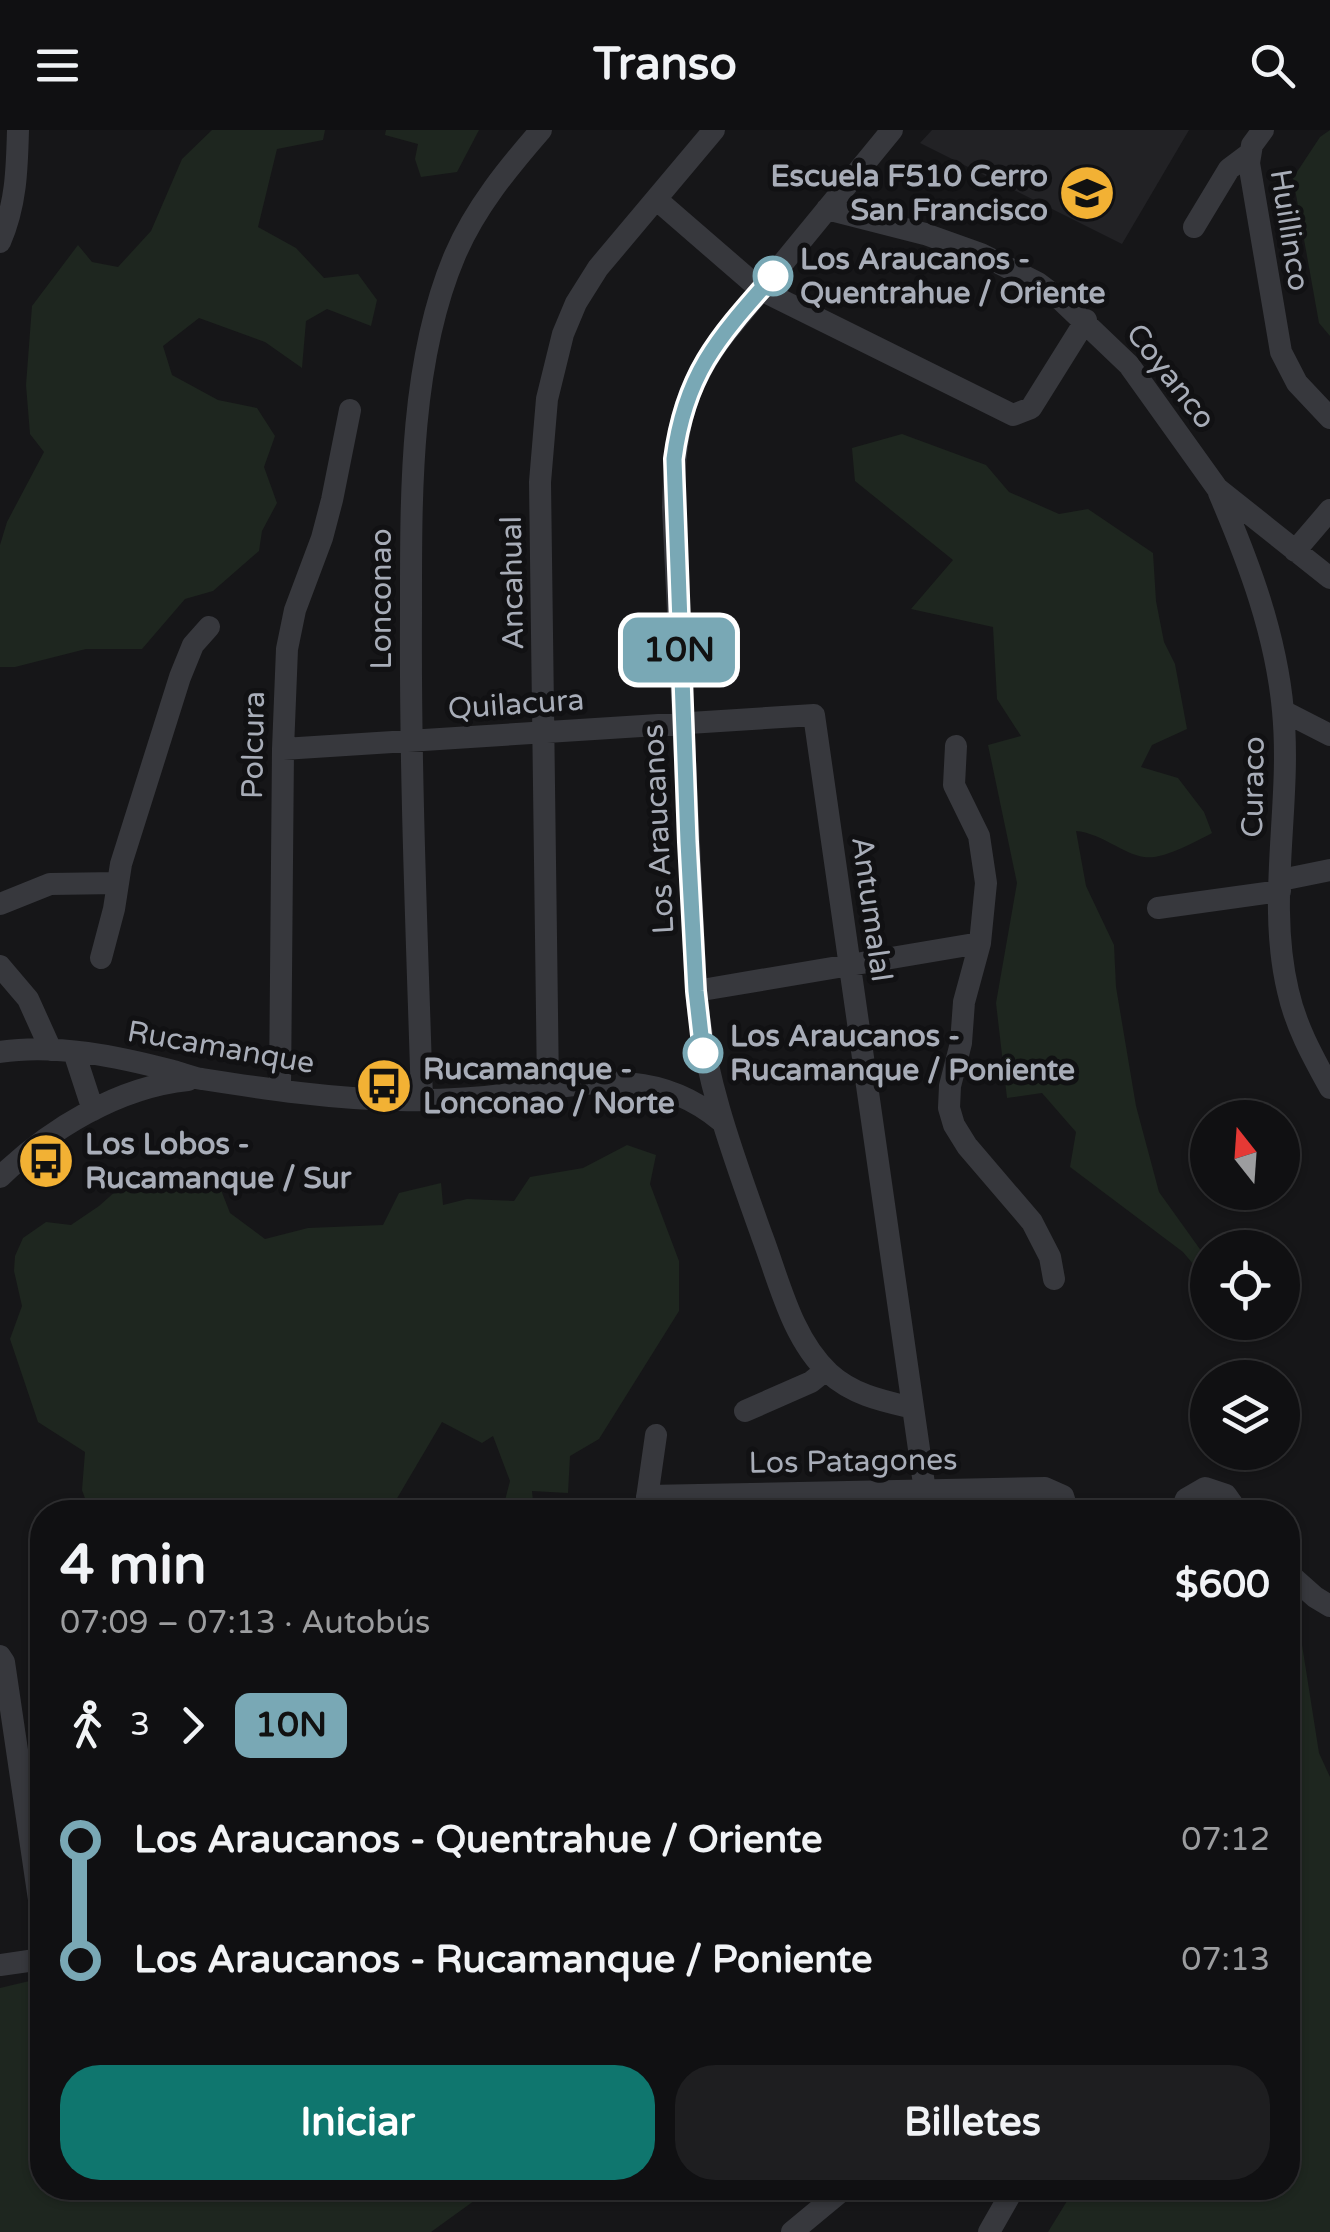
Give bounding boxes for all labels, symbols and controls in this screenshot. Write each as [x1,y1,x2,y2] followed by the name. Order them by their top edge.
[30,38,85,93] icon: menu
[593,38,737,92] text: Transo
[1245,38,1300,93] icon: search
[771,158,1048,229] place label: Escuela F510 Cerro San Francisco
[1057,163,1117,223] school or university icon: Escuela F510 Cerro San Francisco
[1262,167,1317,294] street label: Huillinco
[800,241,1106,312] place label: Los Araucanos - Quentrahue / Oriente
[754,257,792,295] marker: Los Araucanos - Quentrahue / Oriente
[1118,316,1223,436] street label: Coyanco
[493,516,532,650] street label: Ancahual
[363,528,400,670] street label: Lonconao
[622,618,736,682] line badge: 10N
[643,629,715,671] text: 10N
[447,681,586,728] street label: Quilacura
[234,691,273,799] street label: Polcura
[635,723,682,935] street label: Los Araucanos
[1234,736,1273,838] street label: Curaco
[843,834,900,984] street label: Antumalal
[124,1013,317,1082] street label: Rucamanque
[730,1018,1075,1089] place label: Los Araucanos - Rucamanque / Poniente
[684,1034,722,1072] marker: Los Araucanos - Rucamanque / Poniente
[423,1051,675,1122] place label: Rucamanque - Lonconao / Norte
[354,1056,414,1116] bus stop icon: Rucamanque - Lonconao / Norte
[1190,1100,1300,1210] north arrow
[1190,1100,1300,1470] map controls
[85,1126,352,1197] place label: Los Lobos - Rucamanque / Sur
[16,1131,76,1191] bus stop icon: Los Lobos - Rucamanque / Sur
[1190,1230,1300,1340] button: locate
[1190,1360,1300,1470] button: layers
[748,1441,958,1482] street label: Los Patagones
[60,1533,207,1599] text: 4 min
[1175,1562,1270,1608] text: $600
[60,1604,430,1642] text: 07:09 – 07:13 · Autobús
[60,1698,115,1753] icon: walk
[165,1698,220,1753] icon: forward
[255,1704,327,1746] text: 10N
[130,1706,150,1744] text: 3
[134,1817,823,1863] text: Los Araucanos - Quentrahue / Oriente
[1181,1821,1270,1859] text: 07:12
[134,1937,873,1983] text: Los Araucanos - Rucamanque / Poniente
[1181,1941,1270,1979] text: 07:13
[60,2065,655,2180] button: Iniciar
[675,2065,1270,2180] button: Billetes

